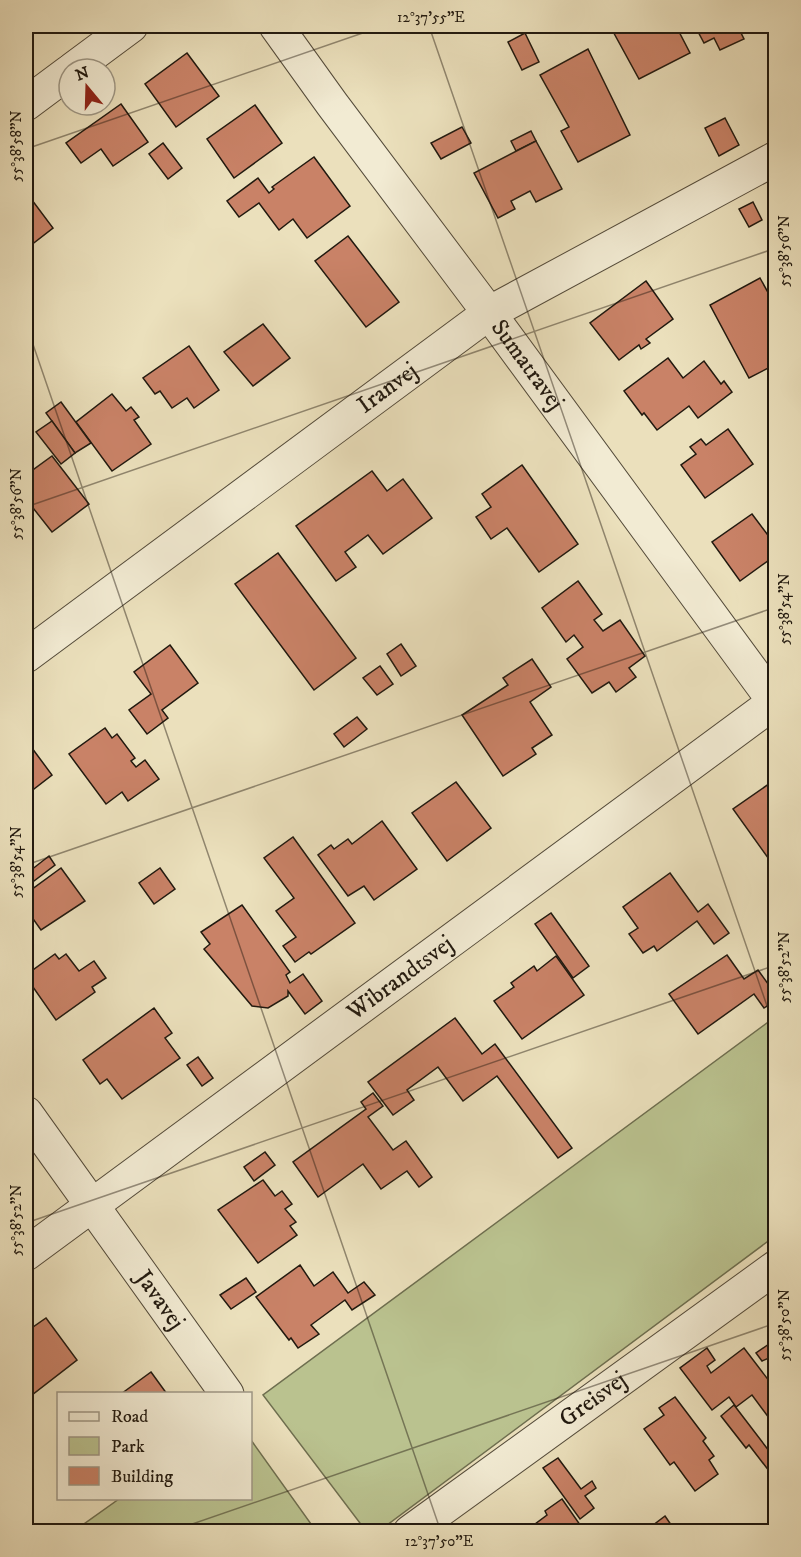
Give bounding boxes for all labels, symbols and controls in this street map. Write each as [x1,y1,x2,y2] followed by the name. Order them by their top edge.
[397,8,465,27] text: 12°37'55"E
[57,57,117,117] north arrow
[73,62,92,85] text: N
[7,110,26,182] text: 55°38'58"N
[775,215,794,287] text: 55°38'56"N
[484,314,570,416] street label: Sumatravej
[351,356,424,420] street label: Iranvej
[7,468,26,540] text: 55°38'56"N
[775,573,794,645] text: 55°38'54"N
[7,826,26,898] text: 55°38'54"N
[340,929,459,1028] street label: Wibrandtsvej
[775,931,794,1003] text: 55°38'52"N
[7,1184,26,1256] text: 55°38'52"N
[127,1263,191,1336] street label: Javavej
[775,1289,794,1361] text: 55°38'50"N
[553,1365,633,1434] street label: Greisvej
[57,1392,252,1500] legend
[111,1406,148,1428] text: Road
[111,1436,145,1458] text: Park
[111,1466,173,1488] text: Building
[405,1532,474,1551] text: 12°37'50"E

